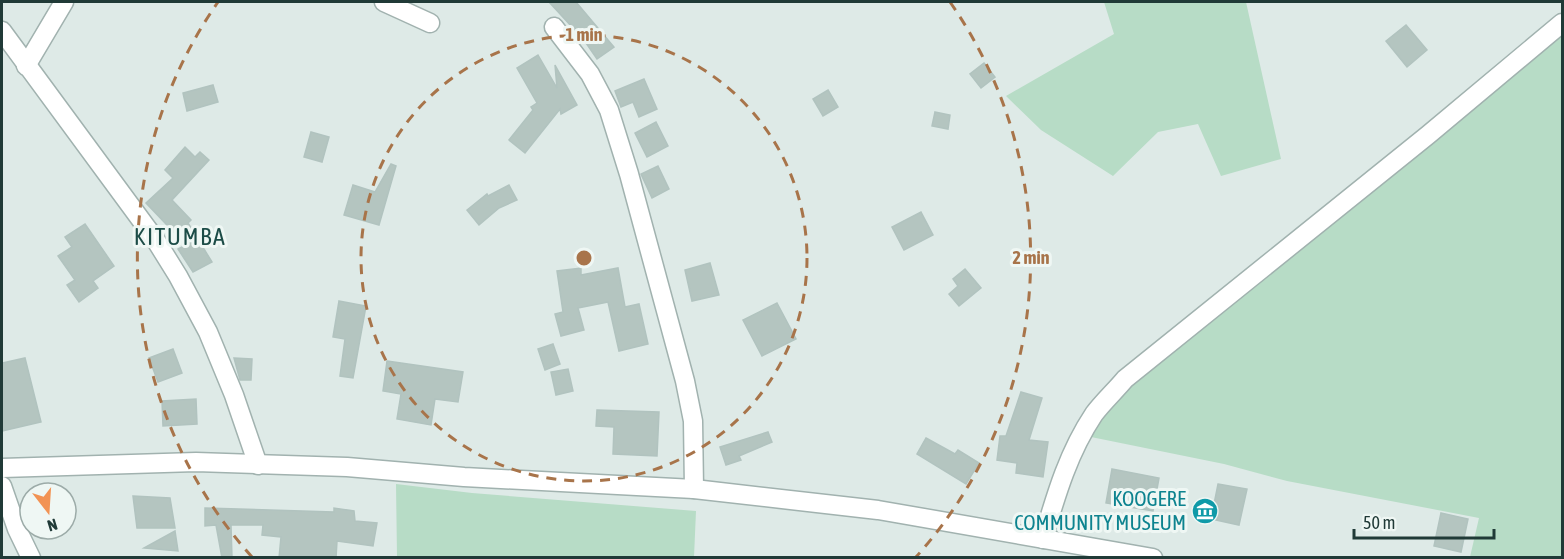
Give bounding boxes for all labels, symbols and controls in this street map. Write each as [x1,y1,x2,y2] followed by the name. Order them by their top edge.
[566,24,603,45] text: 1 min
[134,223,226,250] district label: KITUMBA
[1013,247,1050,268] text: 2 min
[574,248,594,268] centre of rings
[18,481,78,541] north arrow
[1014,486,1186,534] place label: KOOGERE COMMUNITY MUSEUM
[1190,496,1220,526] museum icon: KOOGERE COMMUNITY MUSEUM
[1354,502,1494,540] scale bar
[1363,512,1395,533] text: 50 m
[45,515,60,535] text: N

